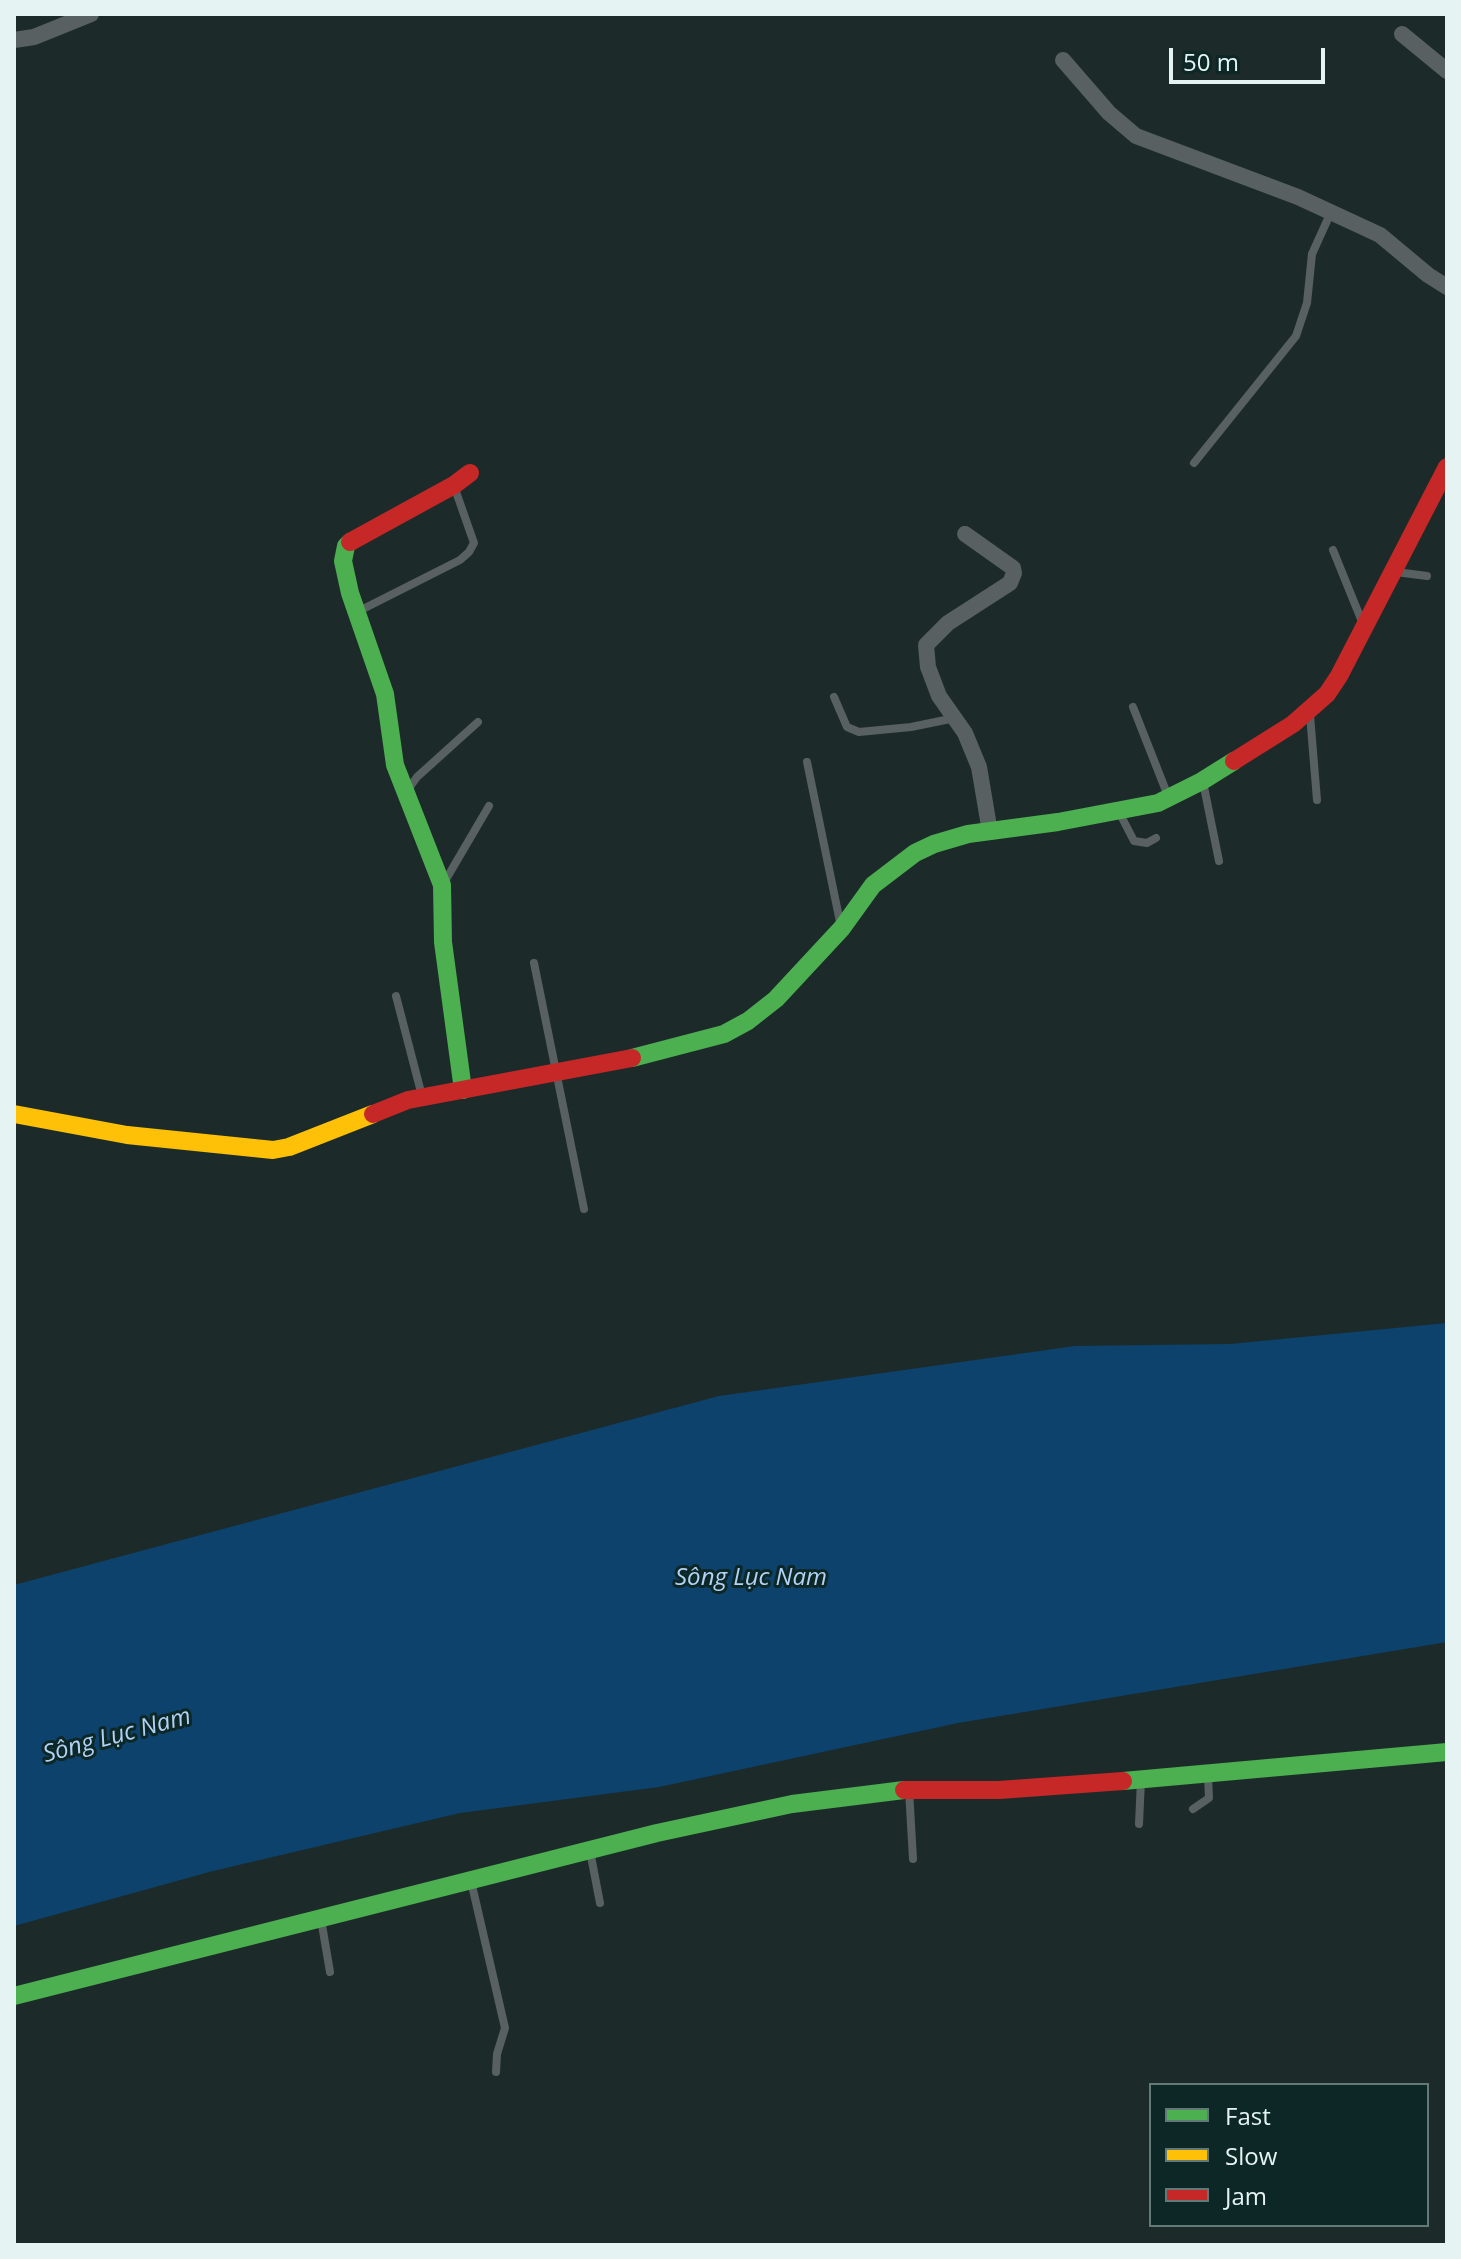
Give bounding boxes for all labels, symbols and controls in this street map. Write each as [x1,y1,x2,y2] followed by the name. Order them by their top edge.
[1173,32,1329,82] scale bar
[1183,45,1239,78] text: 50 m
[675,1564,827,1592] water label: Sông Lục Nam
[40,1702,194,1770] water label: Sông Lục Nam
[1149,2083,1429,2227] legend
[1225,2099,1271,2132] text: Fast
[1225,2139,1277,2172] text: Slow
[1225,2179,1267,2212] text: Jam

